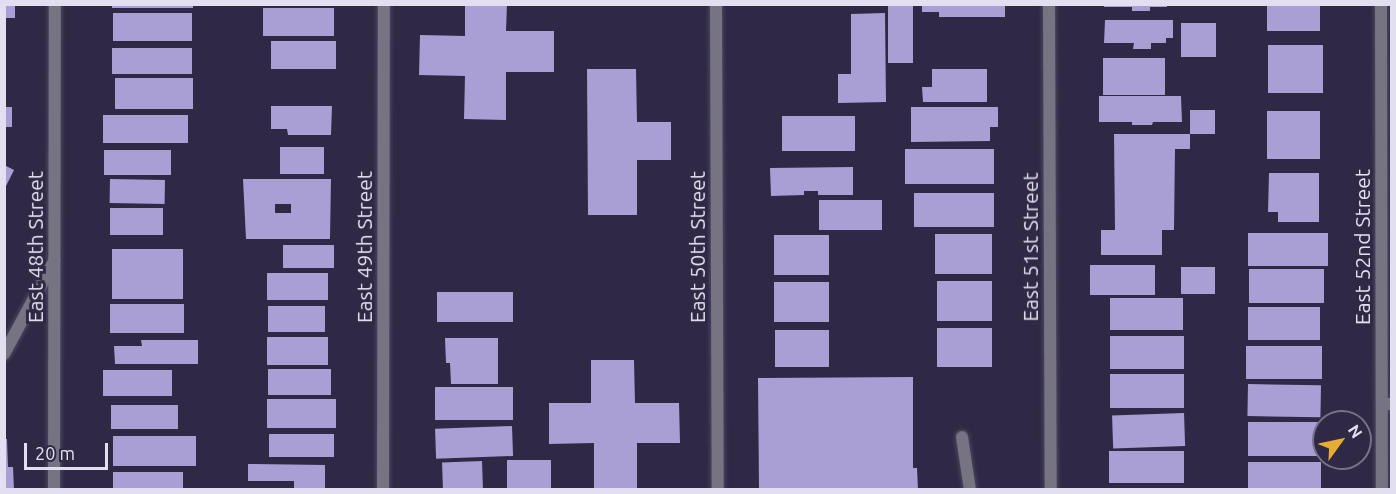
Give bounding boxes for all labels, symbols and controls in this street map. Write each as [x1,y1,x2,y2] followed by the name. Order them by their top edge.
[1349,169,1375,325] street label: East 52nd Street
[22,171,48,323] street label: East 48th Street
[351,171,377,323] street label: East 49th Street
[684,171,710,323] street label: East 50th Street
[1017,172,1043,322] street label: East 51st Street
[1312,410,1372,470] north arrow
[1345,421,1366,441] text: N
[27,431,111,469] scale bar
[35,443,75,463] text: 20 m

